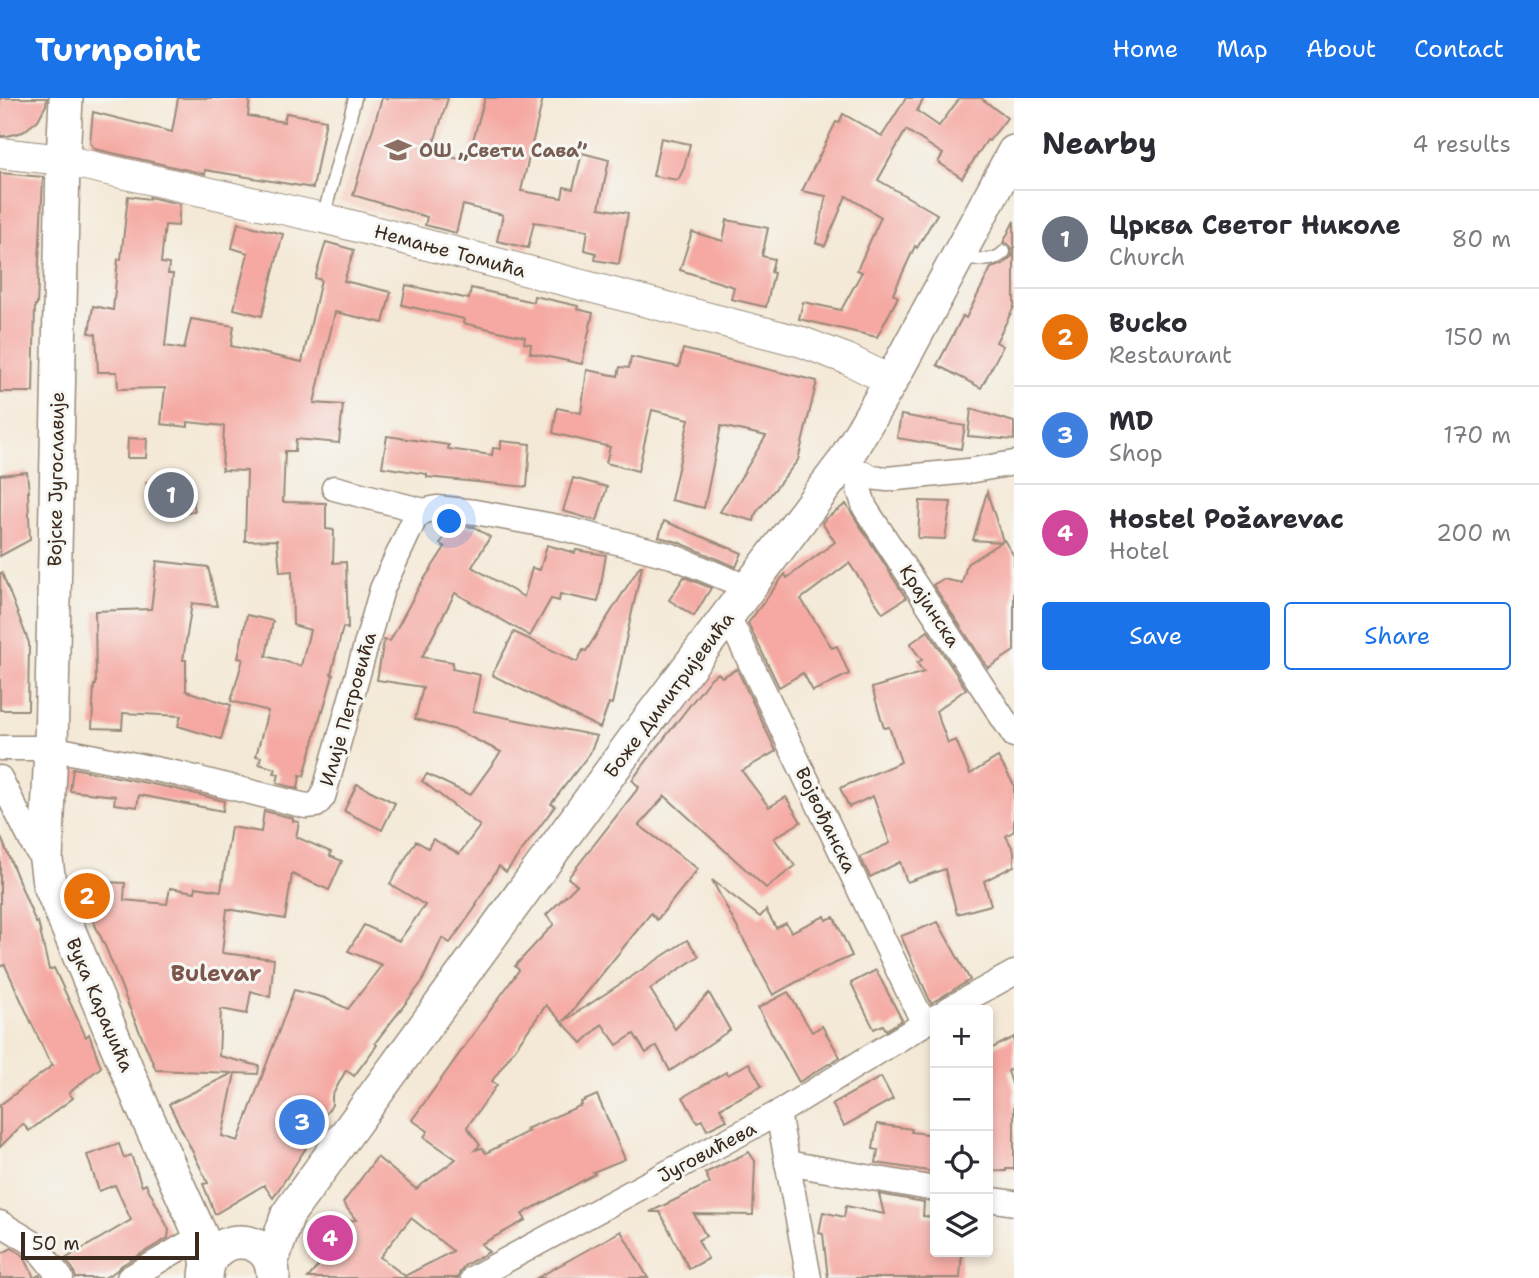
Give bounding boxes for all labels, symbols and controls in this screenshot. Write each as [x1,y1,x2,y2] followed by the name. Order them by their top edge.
[35,27,201,72] text: Turnpoint
[1112,33,1178,65] text: Home
[1216,33,1268,65] text: Map
[1306,33,1376,65] text: About
[1414,33,1504,65] text: Contact
[1042,123,1157,164] text: Nearby
[1412,129,1511,159] text: 4 results
[383,135,413,165] school or university icon: ОШ „Свети Сава”
[419,138,588,163] place label: ОШ „Свети Сава”
[1109,207,1401,242] text: Црква Светог Николе
[371,219,529,283] street label: Немање Томића
[1060,224,1070,254] text: 1
[1452,224,1511,254] text: 80 m
[1109,242,1185,272] text: Church
[1109,305,1188,340] text: Bucko
[1057,322,1073,352] text: 2
[1444,322,1511,352] text: 150 m
[1109,340,1232,370] text: Restaurant
[42,391,70,567] street label: Војске Југославије
[1109,403,1154,438] text: MD
[1057,420,1073,450] text: 3
[1443,420,1511,450] text: 170 m
[1109,438,1163,468] text: Shop
[148,469,194,521] pin: 1
[1109,501,1344,536] text: Hostel Požarevac
[432,504,466,538] your location
[1057,518,1073,548] text: 4
[1436,518,1511,548] text: 200 m
[1109,536,1169,566] text: Hotel
[894,560,966,652] street label: Крајинска
[1042,602,1270,670] button: Save
[1284,602,1511,670] button: Share
[598,607,740,783] street label: Боже Димитријевића
[314,629,382,789] street label: Илије Петровића
[790,763,862,877] street label: Војвођанска
[64,870,110,922] pin: 2
[61,934,140,1076] street label: Вука Караџића
[171,958,261,988] district label: Bulevar
[930,1005,993,1257] map controls
[930,1005,993,1068] button: +
[930,1068,993,1131] button: −
[279,1096,325,1148] pin: 3
[653,1116,761,1188] street label: Југовићева
[930,1131,993,1194] button: locate
[930,1194,993,1257] button: layers
[307,1212,353,1264] pin: 4
[21,1229,200,1261] scale bar
[32,1231,80,1256] text: 50 m

